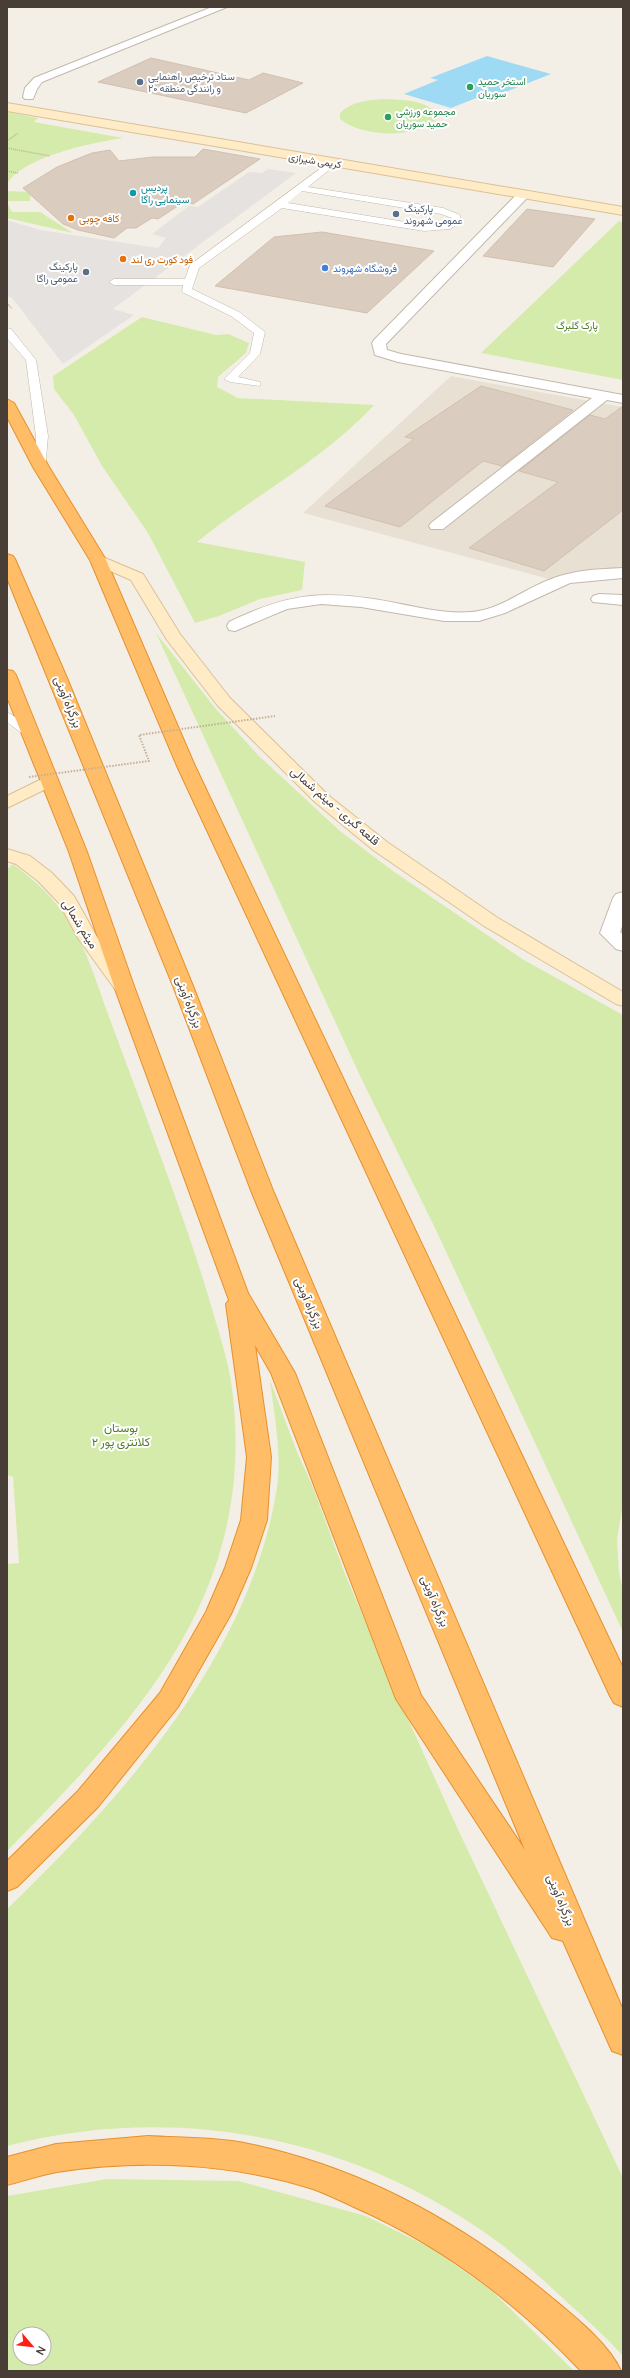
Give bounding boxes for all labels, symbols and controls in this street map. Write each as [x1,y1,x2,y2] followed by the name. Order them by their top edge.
[148,69,235,95] place label: ستاد ترخیص راهنمایی و رانندگی منطقه ۲۰
[478,74,526,100] place label: استخر حمید سوریان
[135,77,145,87] marker: ستاد ترخیص راهنمایی و رانندگی منطقه ۲۰
[465,82,475,92] marker: استخر حمید سوریان
[396,104,455,130] place label: مجموعه ورزشی حمید سوریان
[383,112,393,122] marker: مجموعه ورزشی حمید سوریان
[287,149,343,171] street label: کریمی شیرازی
[141,180,189,206] place label: پردیس سینمایی راگا
[128,188,138,198] marker: پردیس سینمایی راگا
[404,201,463,227] place label: پارکینگ عمومی شهروند
[391,209,401,219] marker: پارکینگ عمومی شهروند
[79,211,120,226] place label: کافه چوبی
[66,213,76,223] marker: کافه چوبی
[131,252,194,266] place label: فود کورت ری لند
[118,254,128,264] marker: فود کورت ری لند
[36,259,78,285] place label: پارکینگ عمومی راگا
[333,261,398,275] place label: فروشگاه شهروند
[320,263,330,273] marker: فروشگاه شهروند
[81,267,91,277] marker: پارکینگ عمومی راگا
[556,318,598,333] park label: پارک گلبرگ
[50,673,87,730] street label: بزرگراه آوینی
[287,762,384,849] street label: قلعه گبری - میثم شمالی
[58,896,102,952] street label: میثم شمالی
[172,973,207,1030] street label: بزرگراه آوینی
[291,1274,328,1331] street label: بزرگراه آوینی
[92,1419,150,1450] park label: بوستان کلانتری پور ۲
[417,1572,454,1629] street label: بزرگراه آوینی
[543,1871,580,1928] street label: بزرگراه آوینی
[12,2326,52,2366] north arrow
[33,2344,50,2358] text: N

